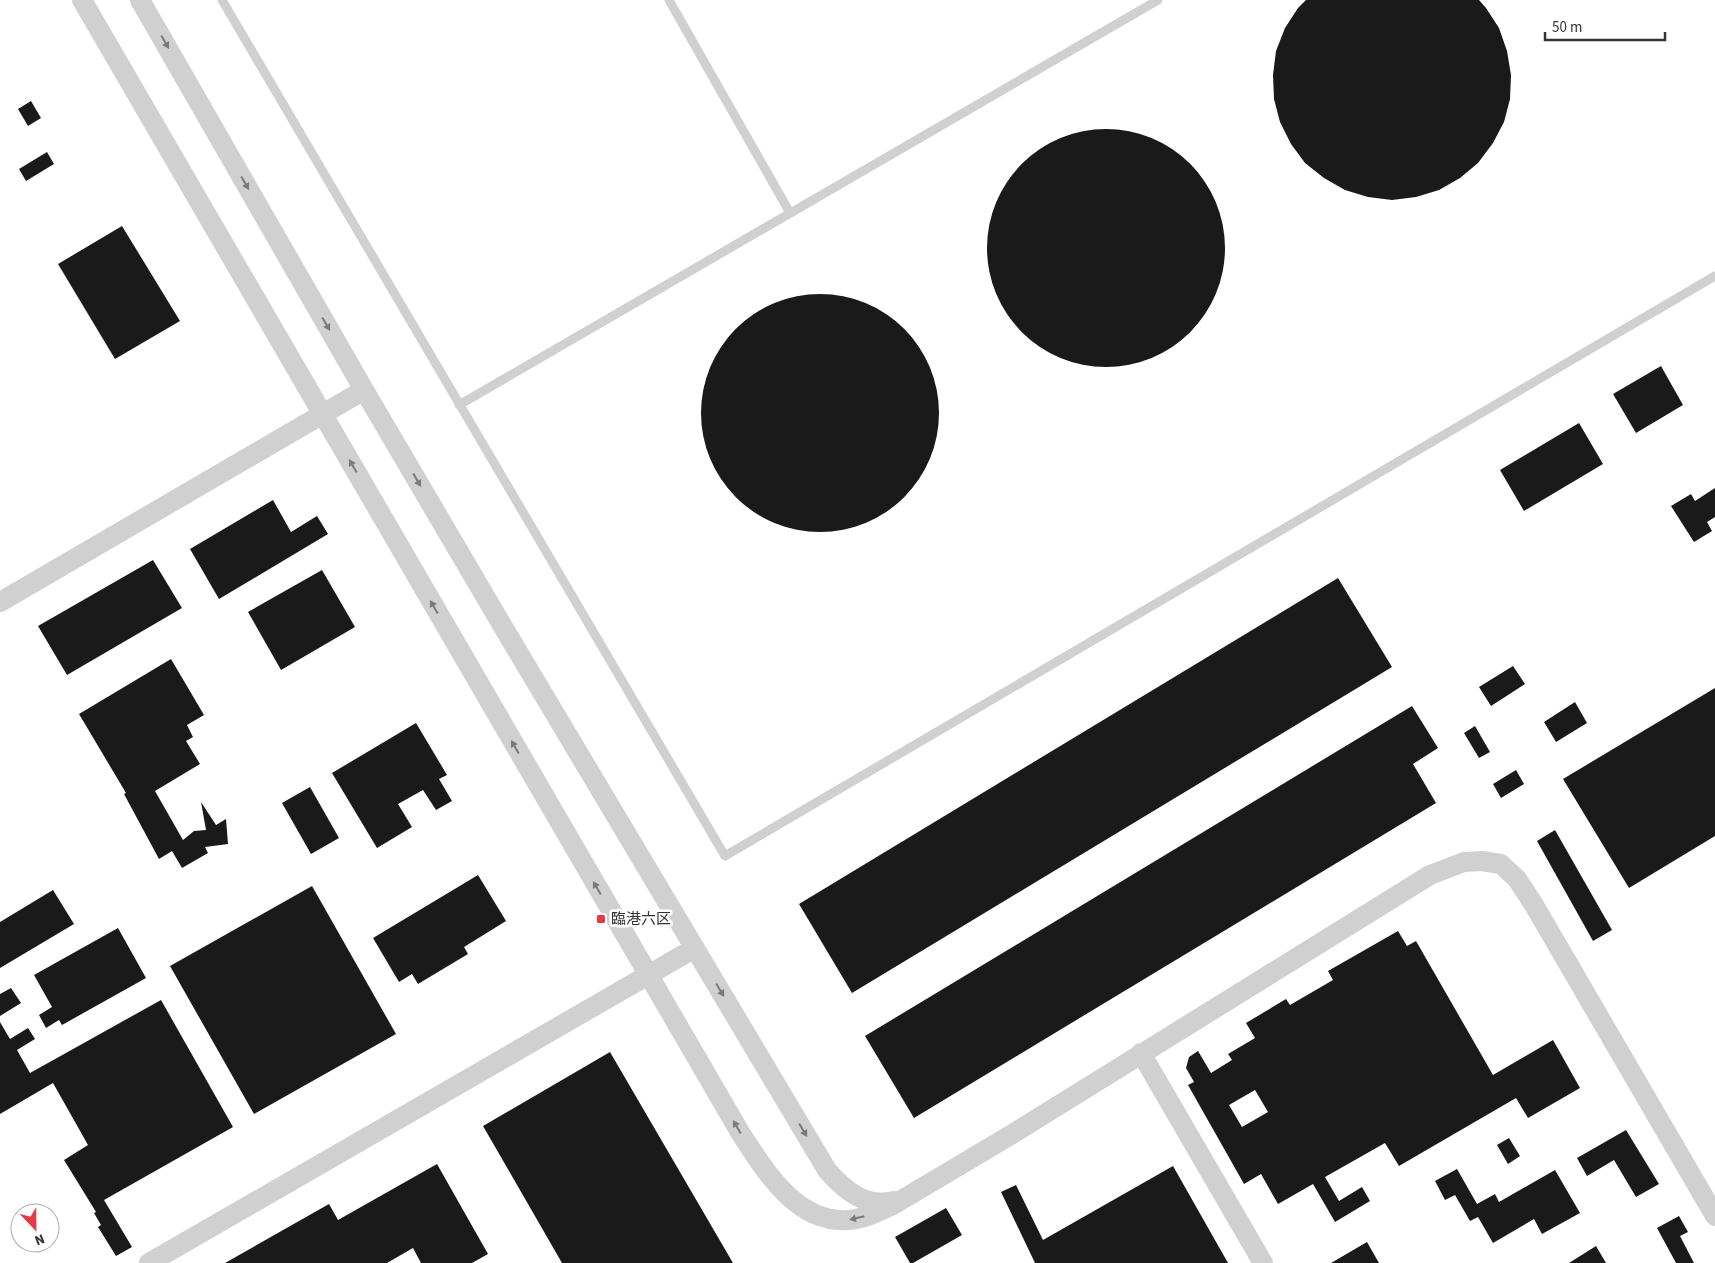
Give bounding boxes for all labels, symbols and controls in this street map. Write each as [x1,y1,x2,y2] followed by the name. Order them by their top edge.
[1545,10,1665,42] scale bar
[1552,17,1582,38] text: 50 m
[160,36,169,49] one-way arrow
[241,177,250,190] one-way arrow
[322,318,331,331] one-way arrow
[348,459,357,473] one-way arrow
[413,472,421,487] one-way arrow
[430,599,438,614] one-way arrow
[511,741,520,754] one-way arrow
[592,881,601,895] one-way arrow
[611,909,671,930] place label: 臨港六区
[595,913,607,925] marker: 臨港六区
[715,984,724,997] one-way arrow
[732,1120,741,1134] one-way arrow
[799,1123,808,1136] one-way arrow
[10,1203,60,1253] north arrow
[850,1214,865,1222] one-way arrow
[31,1228,48,1250] text: N

